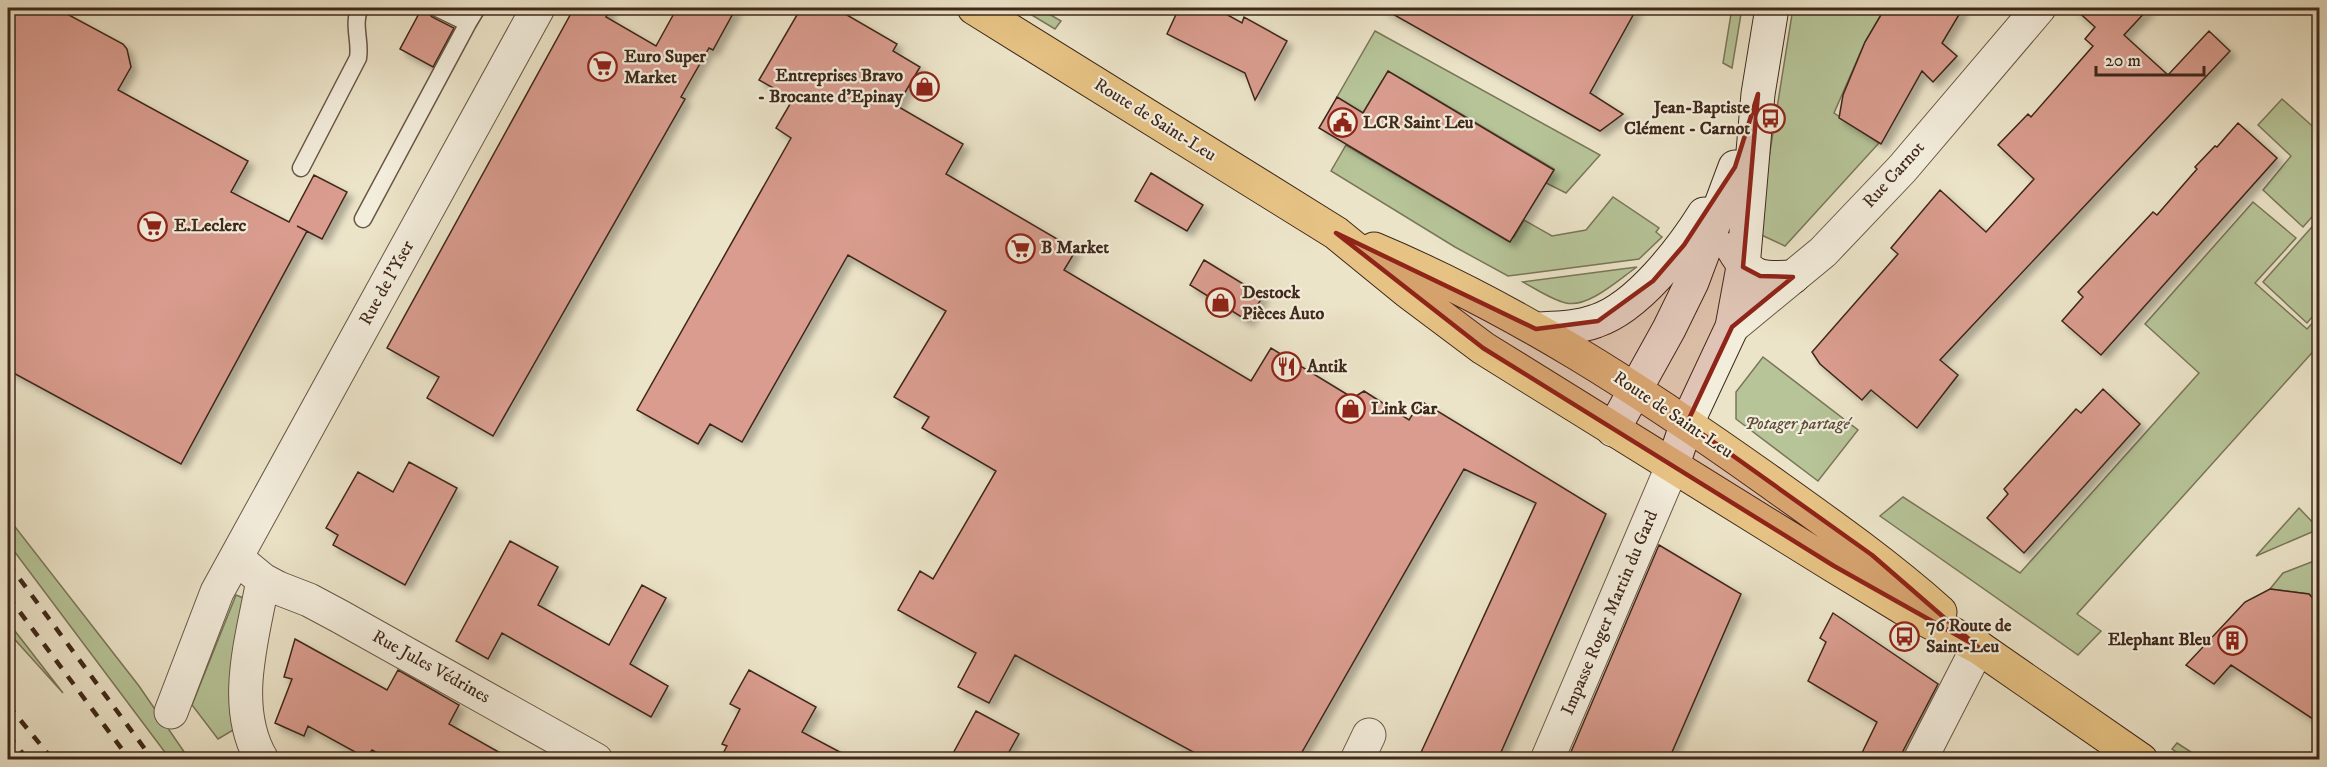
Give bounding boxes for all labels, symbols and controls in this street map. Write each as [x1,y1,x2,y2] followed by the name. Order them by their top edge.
[2096,39,2204,77] scale bar
[624,46,706,89] place label: Euro Super Market
[2105,50,2141,72] text: 20 m
[587,51,619,83] supermarket icon: Euro Super Market
[758,65,903,108] place label: Entreprises Bravo - Brocante d'Epinay
[908,70,940,102] shop icon: Entreprises Bravo - Brocante d'Epinay
[1090,74,1220,167] street label: Route de Saint-Leu
[1624,97,1751,140] place label: Jean-Baptiste Clément - Carnot
[1755,102,1787,134] bus stop icon: Jean-Baptiste Clément - Carnot
[1326,107,1358,139] public building icon: LCR Saint Leu
[1363,112,1474,134] place label: LCR Saint Leu
[1858,137,1930,213] street label: Rue Carnot
[137,210,169,242] supermarket icon: E.Leclerc
[174,215,247,237] place label: E.Leclerc
[1004,232,1036,264] supermarket icon: B Market
[355,237,419,329] street label: Rue de l'Yser
[1041,237,1109,259] place label: B Market
[1242,282,1325,325] place label: Destock Pièces Auto
[1205,287,1237,319] shop icon: Destock Pièces Auto
[1270,351,1302,383] restaurant icon: Antik
[1306,356,1348,378] place label: Antik
[1609,367,1737,463] street label: Route de Saint-Leu
[1334,393,1366,425] shop icon: Link Car
[1371,398,1437,420] place label: Link Car
[1744,413,1852,435] park label: Potager partagé
[1557,507,1663,719] street label: Impasse Roger Martin du Gard
[1926,615,2012,658] place label: 76 Route de Saint-Leu
[1889,620,1921,652] bus stop icon: 76 Route de Saint-Leu
[2216,624,2248,656] building icon: Elephant Bleu
[368,626,494,708] street label: Rue Jules Védrines
[2108,629,2211,651] place label: Elephant Bleu

